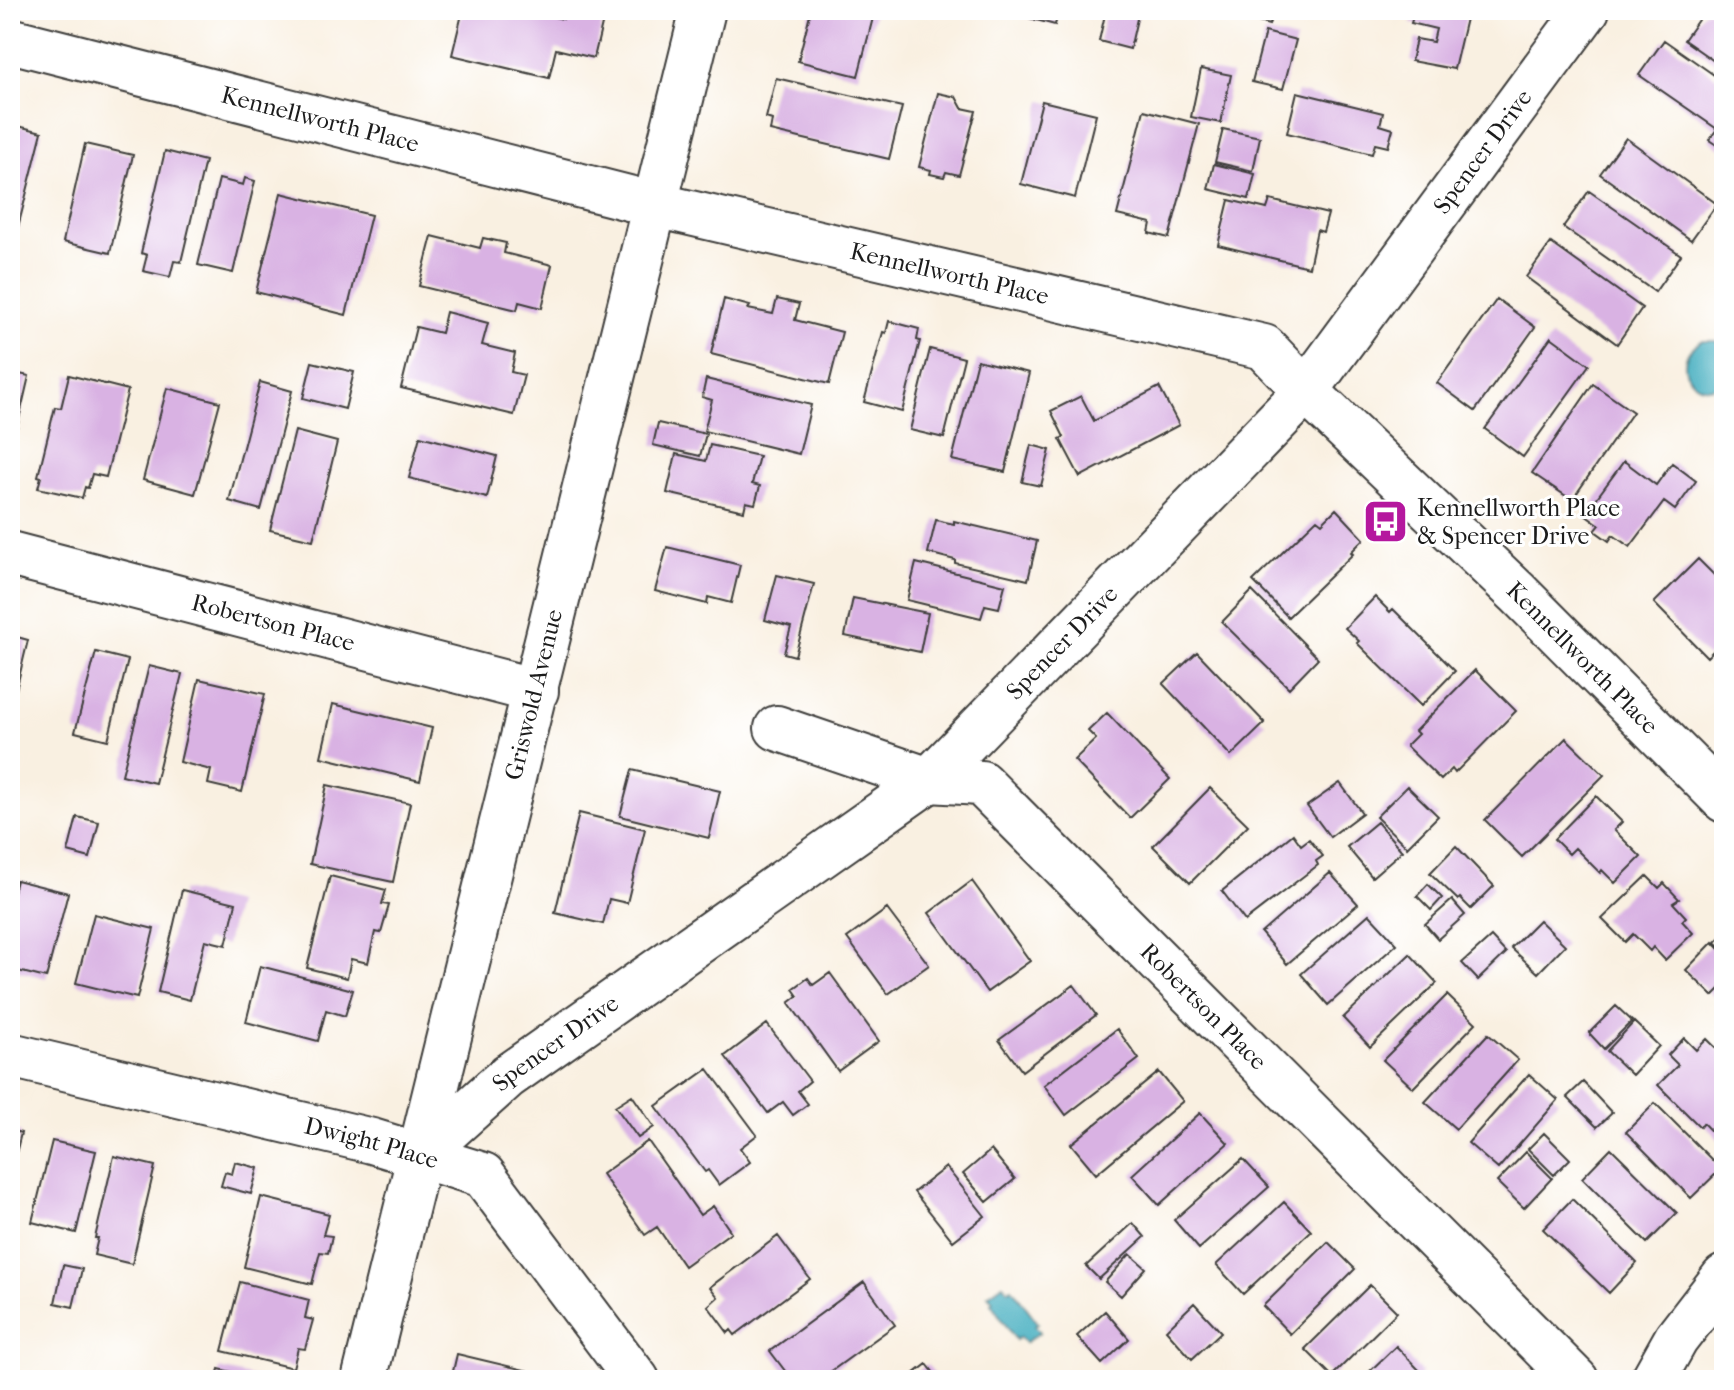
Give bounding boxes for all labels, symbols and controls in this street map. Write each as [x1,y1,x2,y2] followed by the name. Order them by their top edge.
[218,80,422,158] street label: Kennellworth Place
[1427,84,1538,219] street label: Spencer Drive
[847,237,1052,310] street label: Kennellworth Place
[1417,494,1620,550] place label: Kennellworth Place & Spencer Drive
[1362,498,1410,546] bus stop icon: Kennellworth Place & Spencer Drive
[1501,576,1664,740] street label: Kennellworth Place
[1001,580,1124,706] street label: Spencer Drive
[189,588,358,657] street label: Robertson Place
[499,606,568,783] street label: Griswold Avenue
[1135,937,1273,1076] street label: Robertson Place
[487,989,624,1097] street label: Spencer Drive
[302,1111,442,1175] street label: Dwight Place

